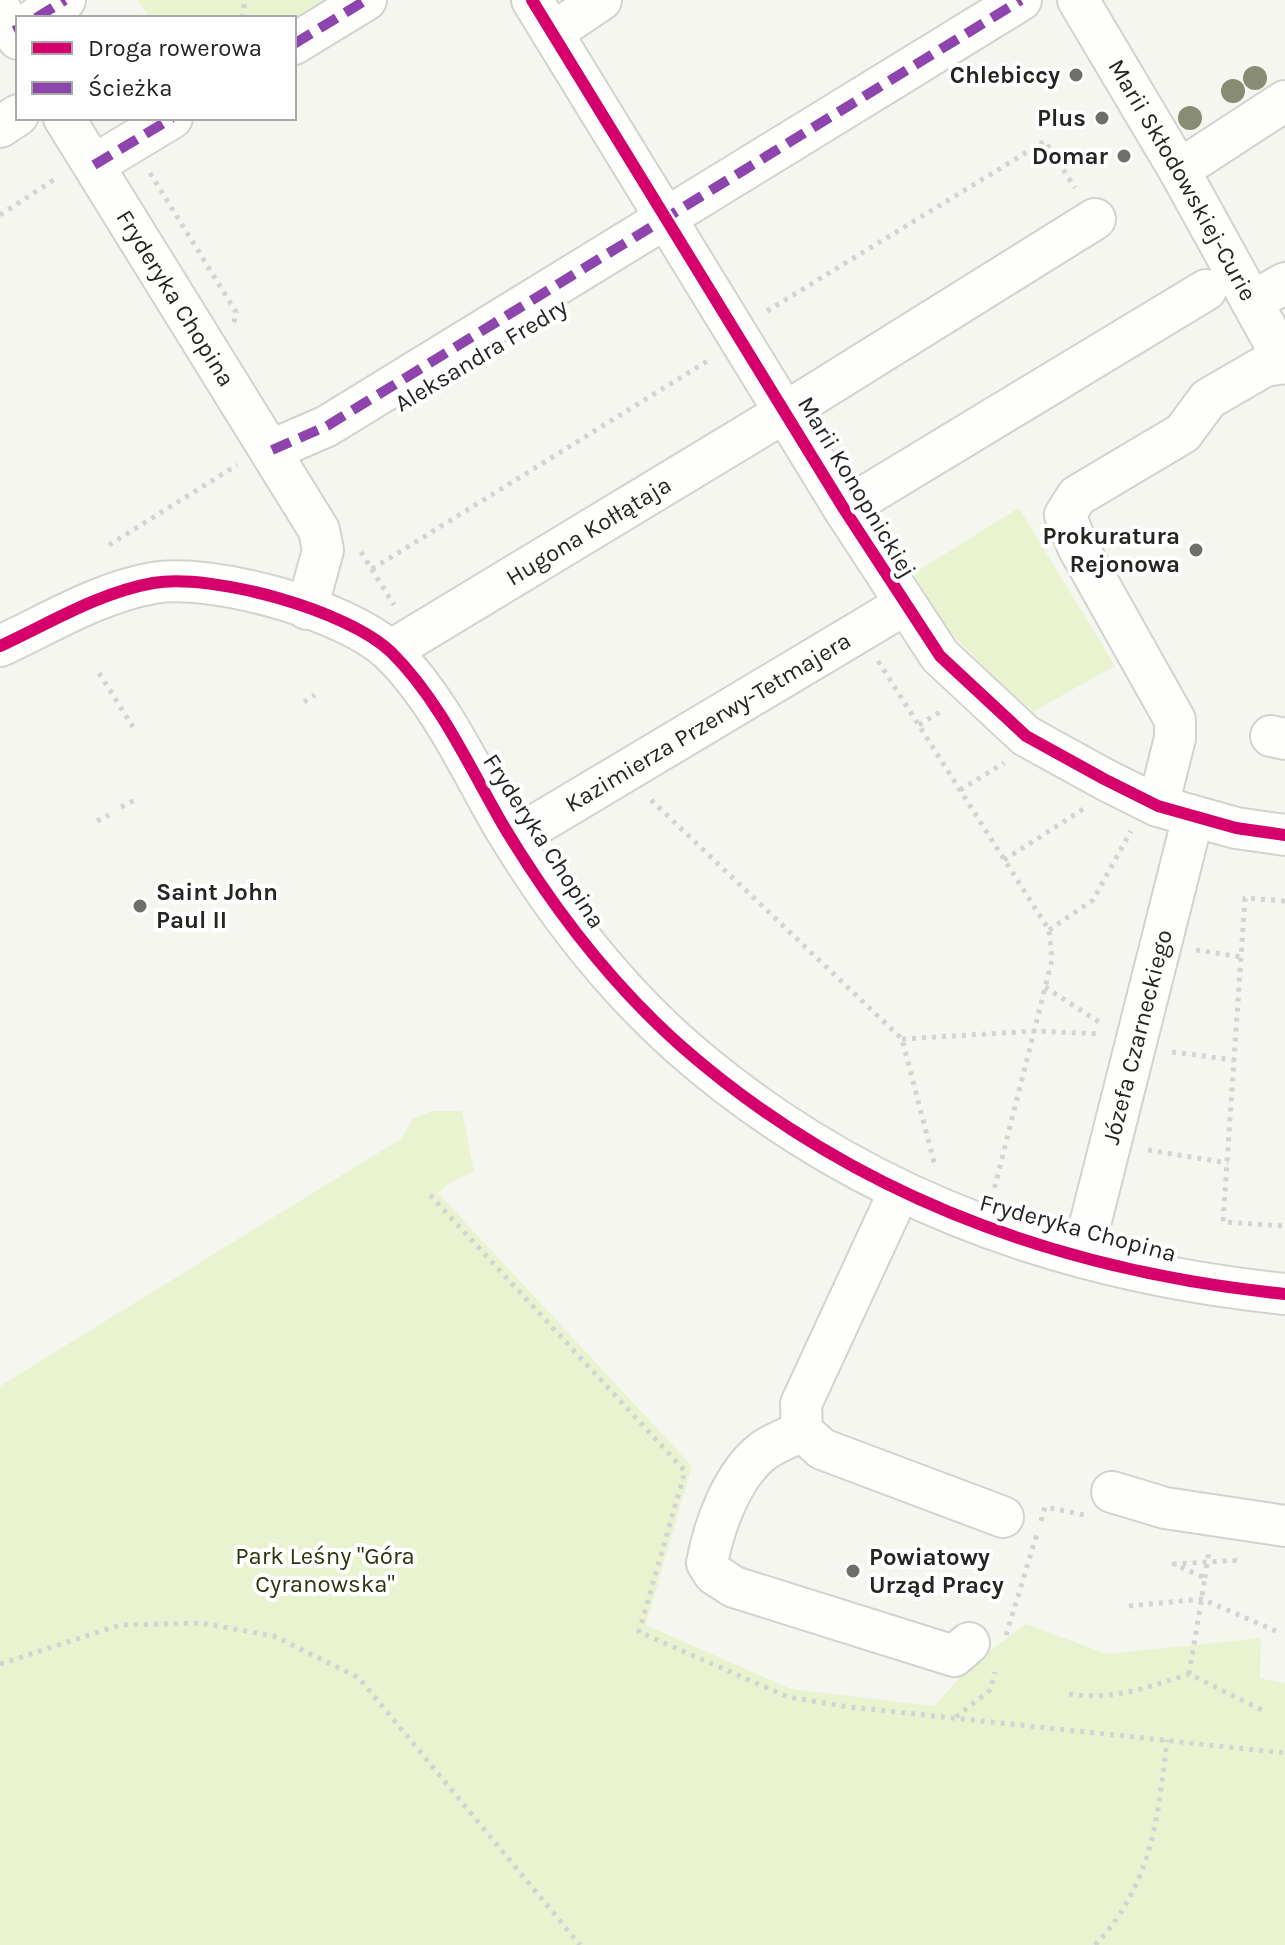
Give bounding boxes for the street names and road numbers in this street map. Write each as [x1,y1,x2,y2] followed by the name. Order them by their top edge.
[1102,54,1262,306] street label: Marii Skłodowskiej-Curie
[110,205,241,392] street label: Fryderyka Chopina
[390,292,572,418] street label: Aleksandra Fredry
[792,391,922,583] street label: Marii Konopnickiej
[501,470,676,592] street label: Hugona Kołłątaja
[560,626,856,818] street label: Kazimierza Przerwy-Tetmajera
[477,748,611,934] street label: Fryderyka Chopina
[1097,927,1178,1147] street label: Józefa Czarneckiego
[977,1188,1179,1268] street label: Fryderyka Chopina

